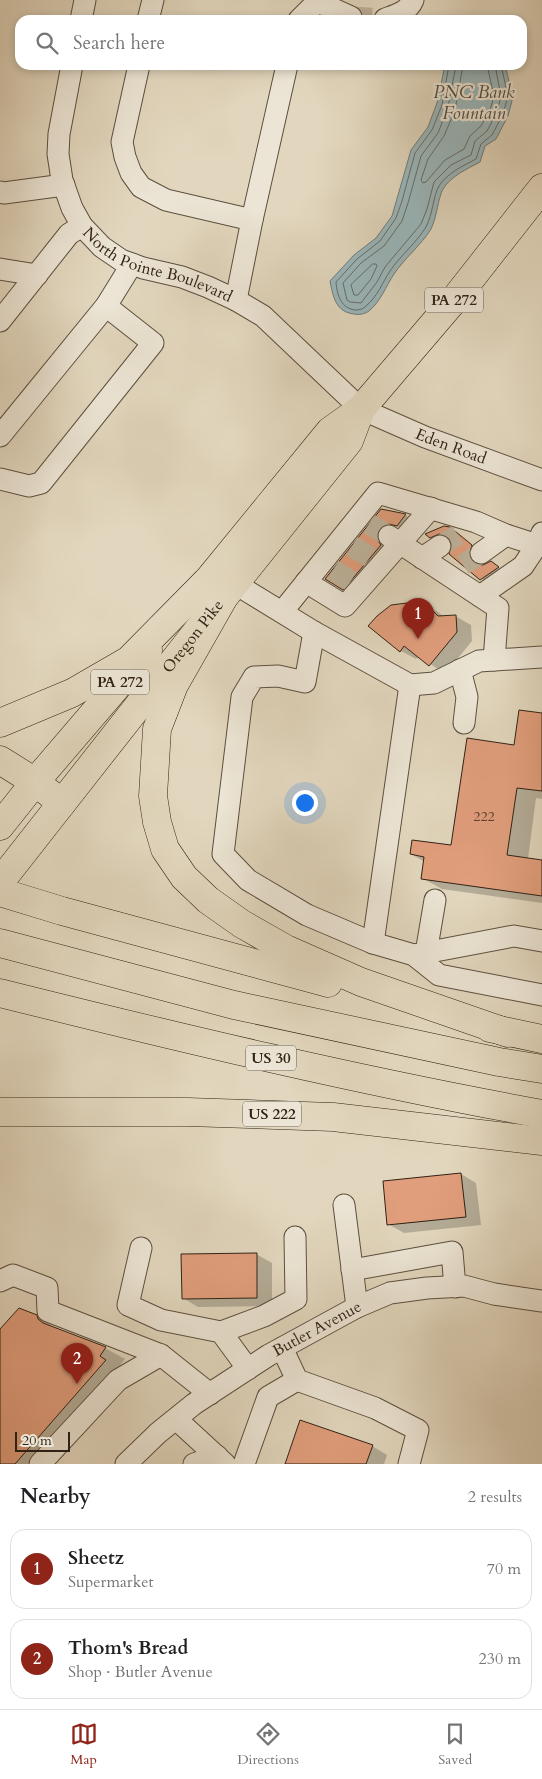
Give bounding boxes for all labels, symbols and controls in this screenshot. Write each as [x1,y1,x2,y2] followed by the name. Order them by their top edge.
[15,15,527,70] search box
[33,29,61,57] icon: search
[73,30,165,56] text: Search here
[433,80,515,126] water label: PNC Bank Fountain
[78,222,236,308] street label: North Pointe Boulevard
[425,288,483,312] road number: PA 272
[412,423,490,470] street label: Eden Road
[157,595,229,678] street label: Oregon Pike
[402,598,434,639] pin: 1
[91,670,149,694] road number: PA 272
[292,790,318,816] your location
[473,807,495,826] house number: 222
[246,1046,296,1070] road number: US 30
[243,1102,301,1126] road number: US 222
[269,1296,365,1362] street label: Butler Avenue
[61,1343,93,1384] pin: 2
[15,1429,70,1452] scale bar
[22,1431,52,1450] text: 20 m
[20,1482,91,1511] text: Nearby
[468,1486,522,1508] text: 2 results
[68,1545,124,1571] text: Sheetz
[33,1558,41,1580] text: 1
[487,1558,521,1580] text: 70 m
[68,1571,154,1593] text: Supermarket
[68,1635,188,1661] text: Thom's Bread
[33,1648,41,1670] text: 2
[479,1648,521,1670] text: 230 m
[68,1661,213,1683] text: Shop · Butler Avenue
[70,1720,98,1769] tab: Map
[237,1720,299,1769] tab: Directions
[438,1720,472,1769] tab: Saved

